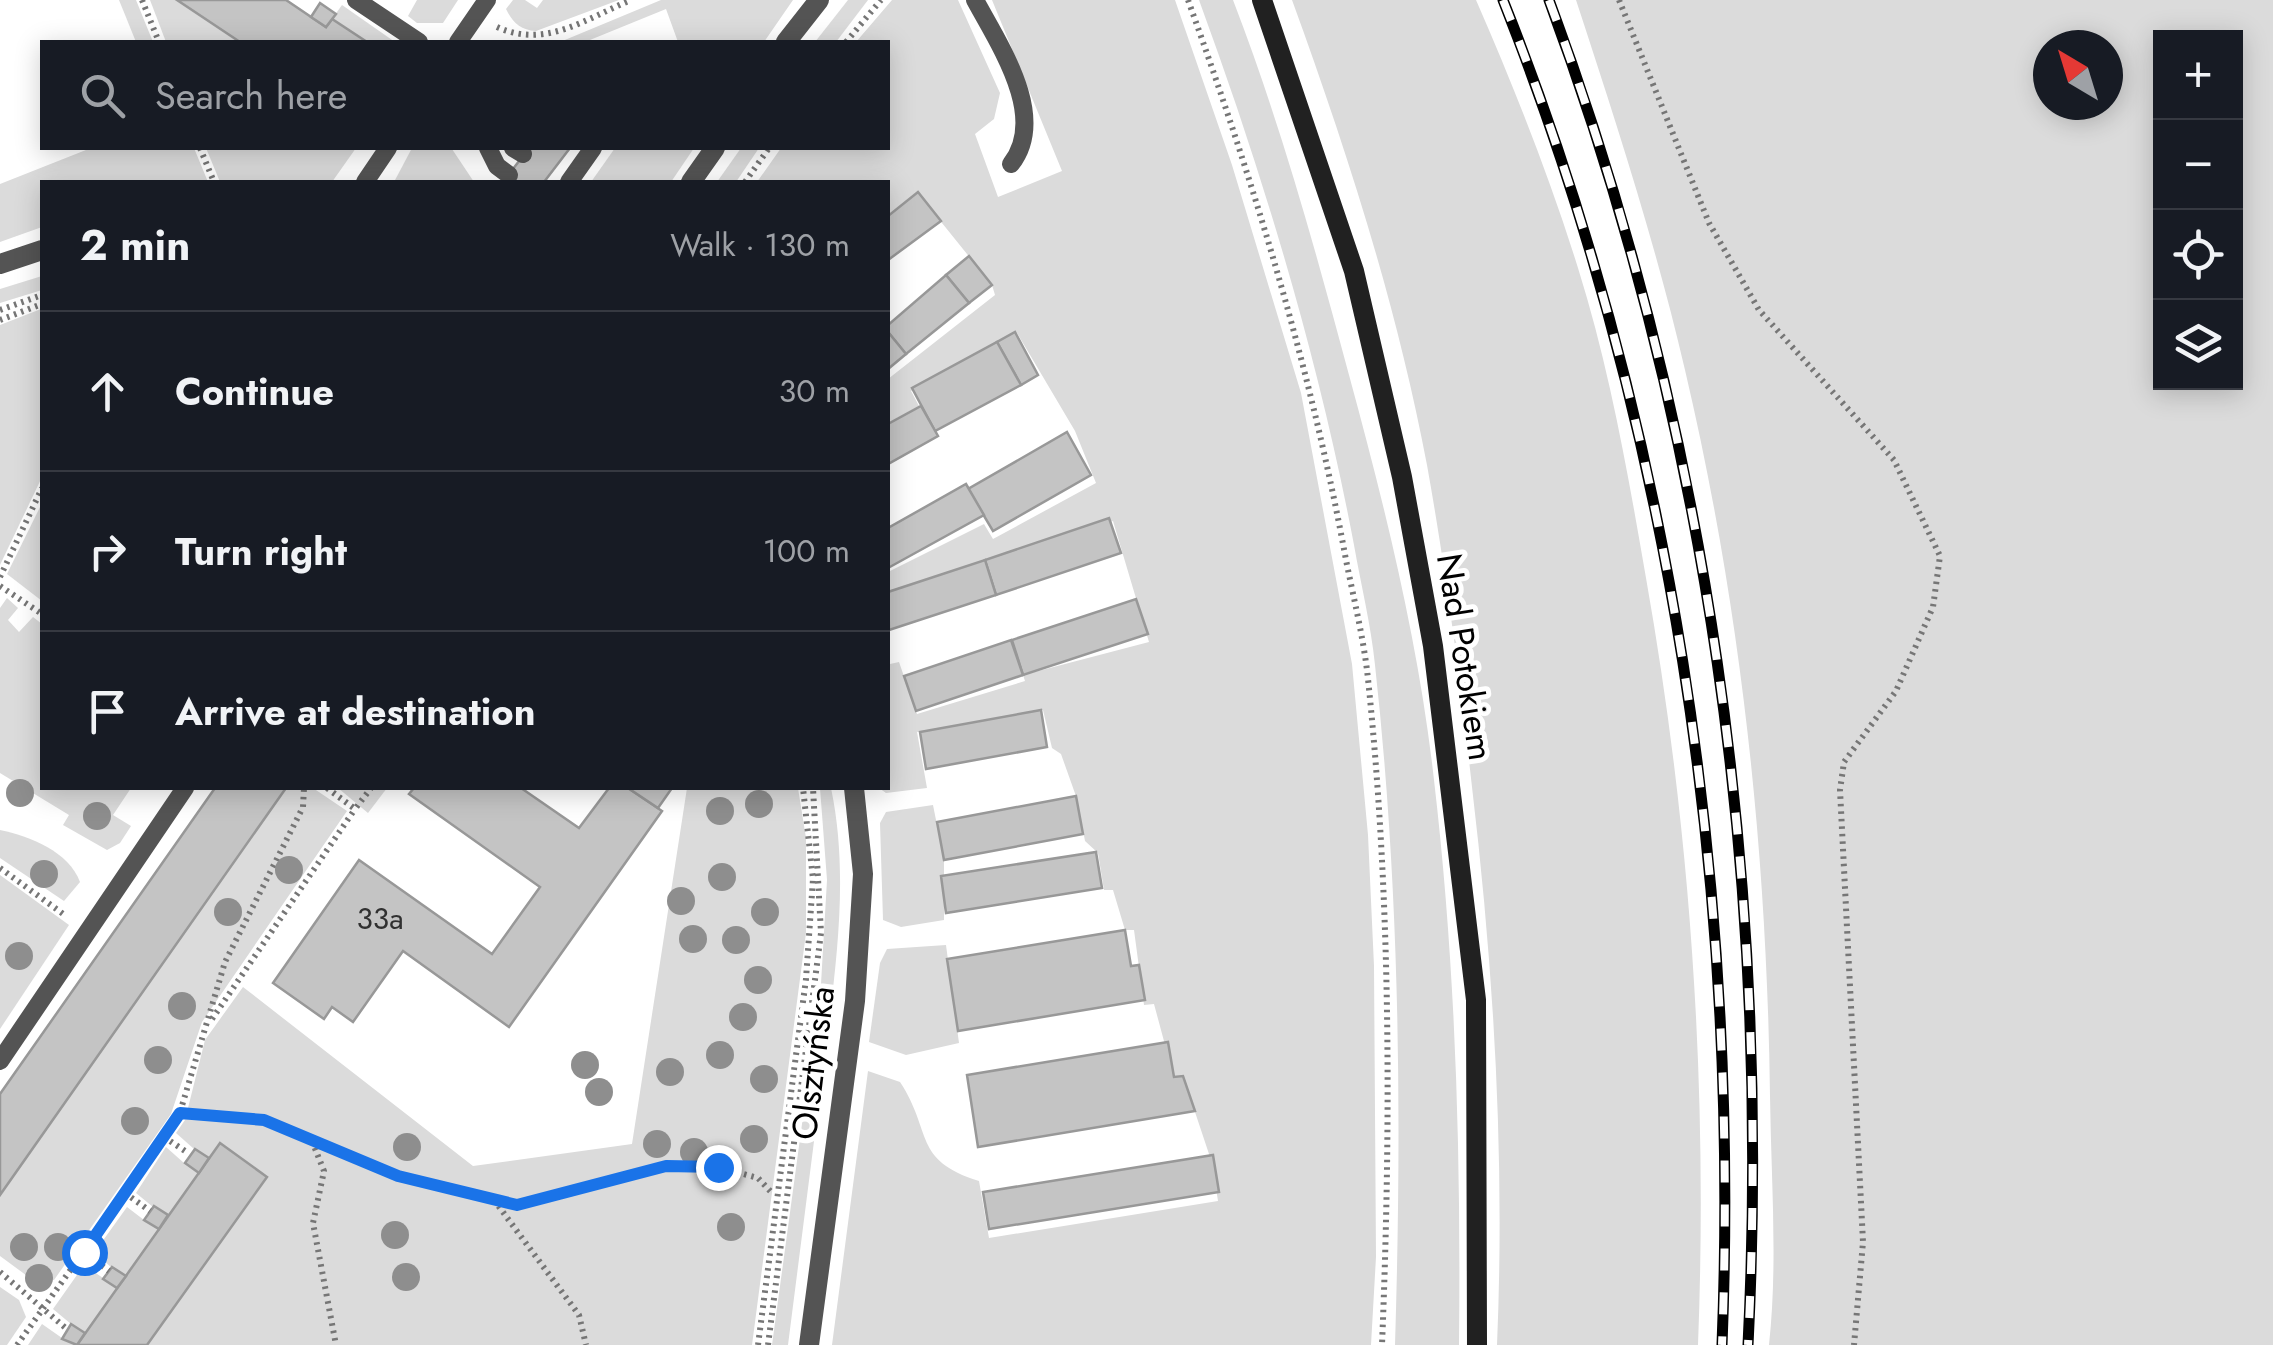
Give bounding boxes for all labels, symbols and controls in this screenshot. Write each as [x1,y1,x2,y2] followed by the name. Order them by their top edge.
[2033,30,2123,120] north arrow
[2153,30,2243,390] map controls
[2153,30,2243,120] button: +
[40,40,890,150] search box
[75,68,130,123] icon: search
[155,68,347,123] text: Search here
[2153,120,2243,210] button: −
[2153,210,2243,300] button: locate
[80,215,190,276] text: 2 min
[670,222,850,268] text: Walk · 130 m
[2153,300,2243,390] button: layers
[80,364,135,419] icon: ahead
[175,364,334,419] text: Continue
[779,368,850,414] text: 30 m
[80,524,135,579] icon: right
[175,524,347,579] text: Turn right
[763,528,850,574] text: 100 m
[1424,550,1506,764] street label: Nad Potokiem
[80,684,135,739] icon: arrive
[175,684,536,739] text: Arrive at destination
[356,897,404,940] house number: 33a
[779,983,847,1143] street label: Olsztyńska
[696,1145,742,1191] route end
[62,1230,108,1276] route start

